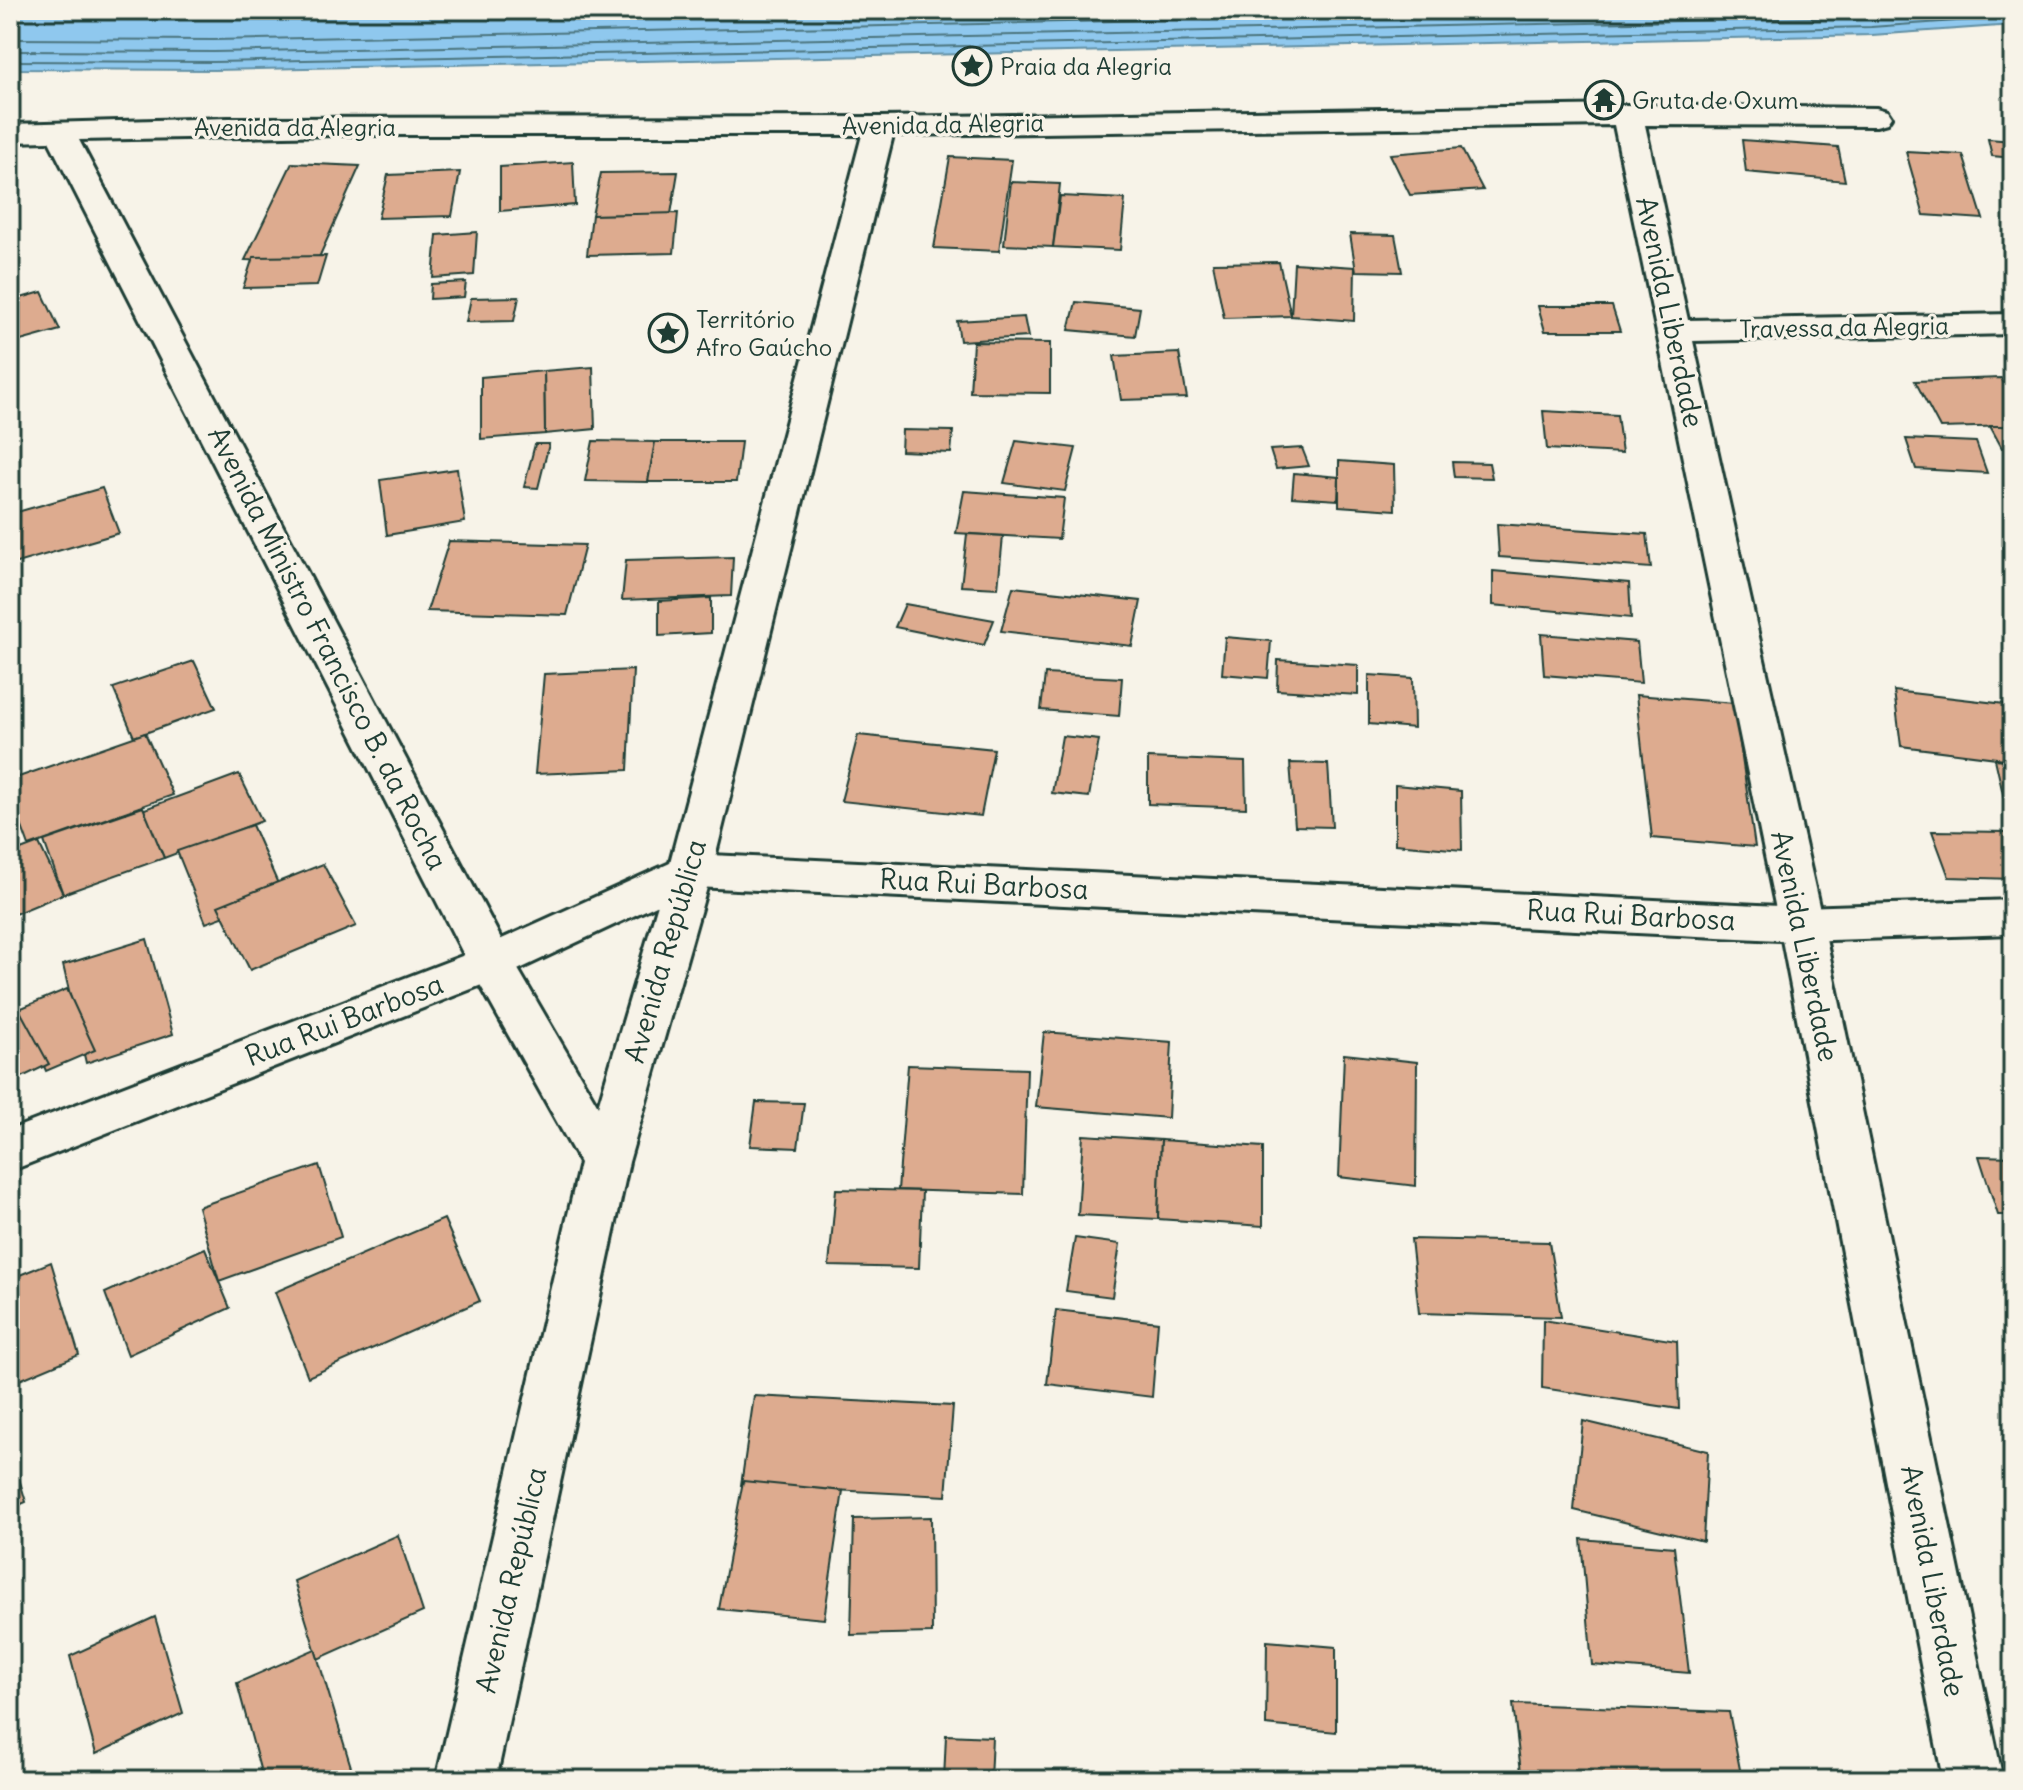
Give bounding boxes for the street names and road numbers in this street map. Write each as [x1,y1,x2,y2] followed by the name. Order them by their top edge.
[842,107,1044,141] street label: Avenida da Alegria
[194,112,396,142] street label: Avenida da Alegria
[1628,193,1712,431] street label: Avenida Liberdade
[1739,310,1949,344] street label: Travessa da Alegria
[200,420,456,876] street label: Avenida Ministro Francisco B. da Rocha
[1763,827,1847,1065] street label: Avenida Liberdade
[616,835,714,1067] street label: Avenida República
[879,861,1089,907] street label: Rua Rui Barbosa
[1526,892,1736,938] street label: Rua Rui Barbosa
[240,966,448,1074] street label: Rua Rui Barbosa
[1893,1462,1973,1700] street label: Avenida Liberdade
[468,1464,554,1696] street label: Avenida República

